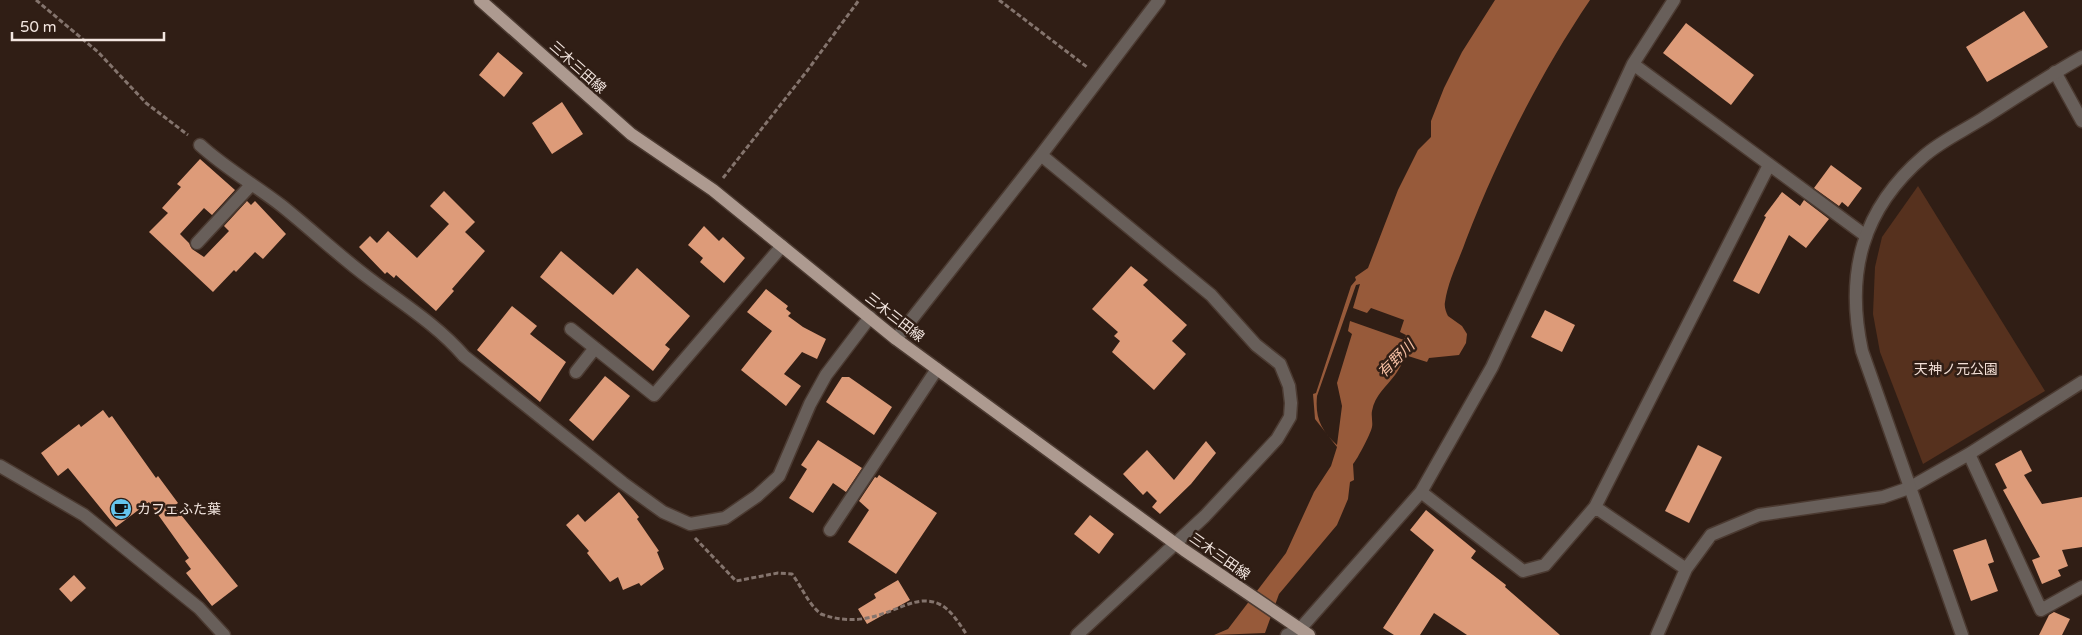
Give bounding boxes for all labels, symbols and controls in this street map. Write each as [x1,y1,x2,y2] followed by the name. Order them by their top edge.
[12,10,165,42] scale bar
[20,18,57,36] text: 50 m
[546,38,609,97] street label: 三木三田線
[862,289,928,346] street label: 三木三田線
[1374,335,1420,381] water label: 有野川
[1914,361,1998,378] park label: 天神ノ元公園
[109,497,133,521] cafe icon: カフェふた葉
[137,501,221,518] place label: カフェふた葉
[1186,529,1253,583] street label: 三木三田線

